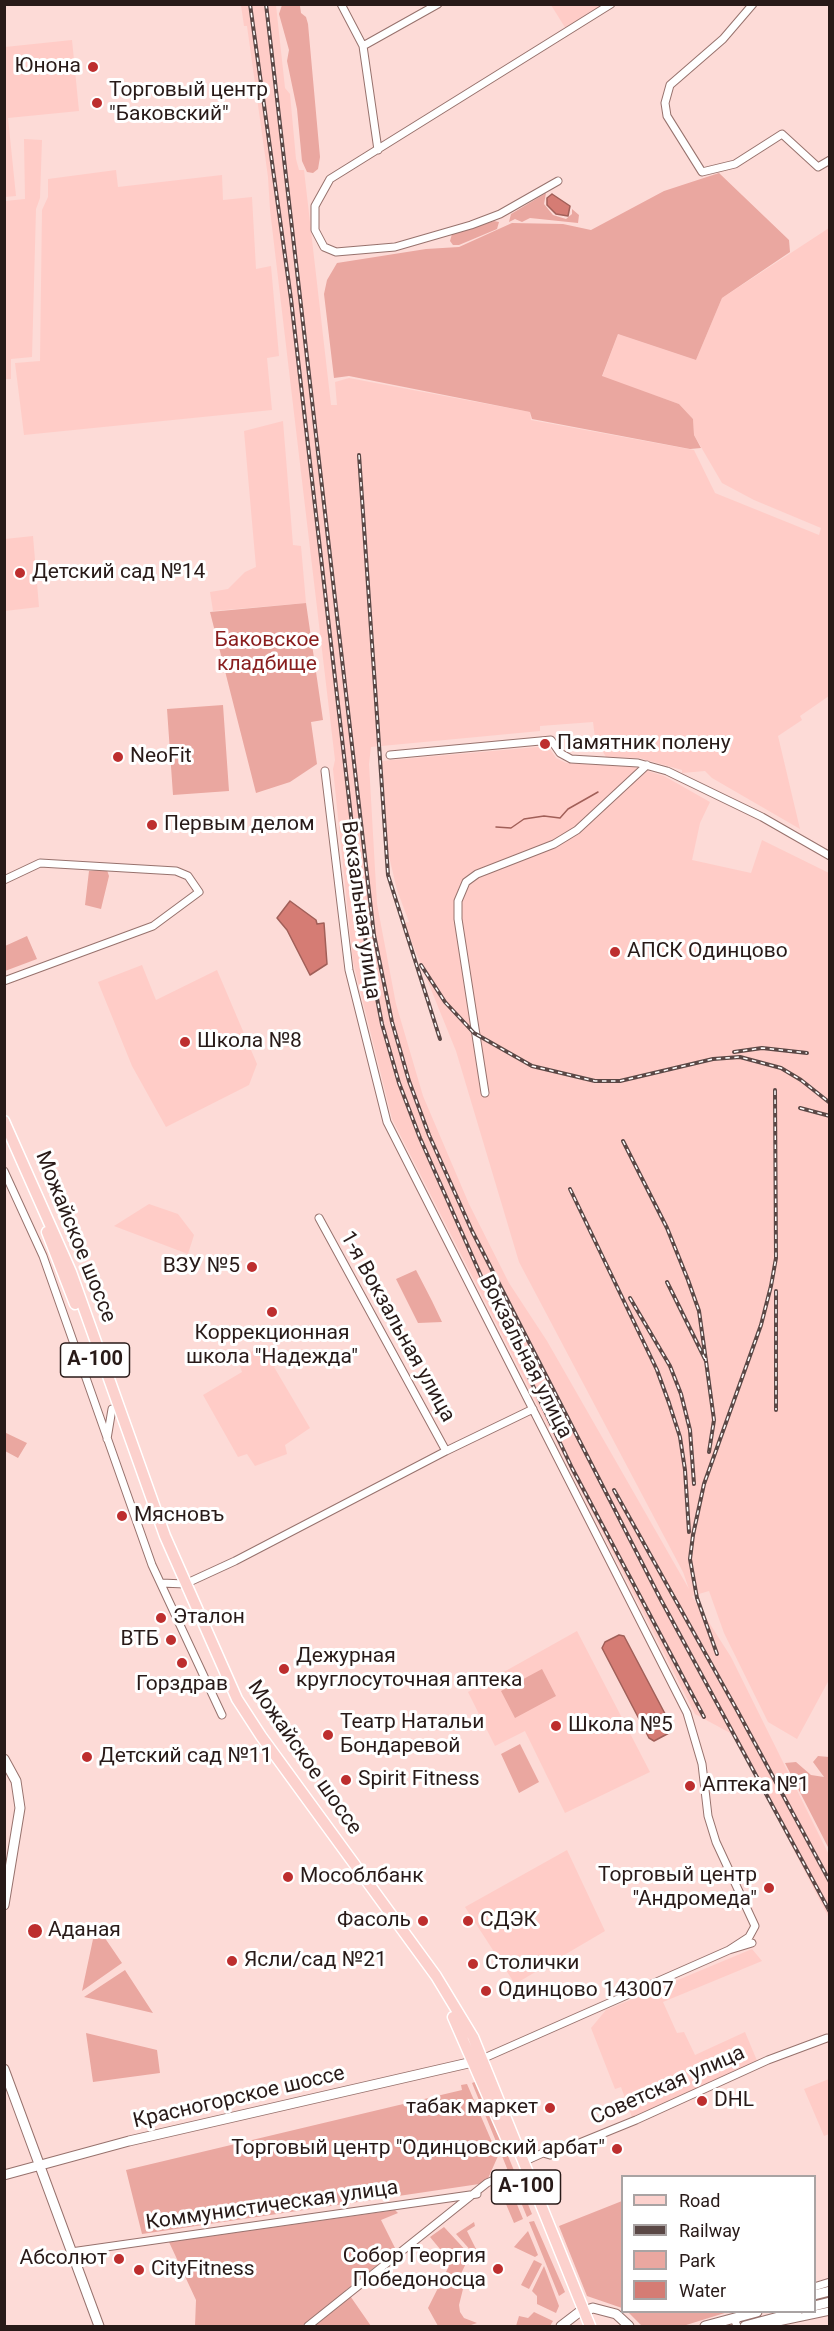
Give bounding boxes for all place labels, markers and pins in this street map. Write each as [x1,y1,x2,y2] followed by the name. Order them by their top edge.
[15,54,81,80] place label: Юнона
[86,60,100,74] marker: Юнона
[109,78,268,128] place label: Торговый центр "Баковский"
[90,96,104,110] marker: Торговый центр "Баковский"
[32,560,205,586] place label: Детский сад №14
[13,566,27,580] marker: Детский сад №14
[557,731,731,757] place label: Памятник полену
[538,737,552,751] marker: Памятник полену
[130,744,192,770] place label: NeoFit
[111,750,125,764] marker: NeoFit
[164,812,315,838] place label: Первым делом
[145,818,159,832] marker: Первым делом
[627,939,788,965] place label: АПСК Одинцово
[608,945,622,959] marker: АПСК Одинцово
[197,1029,302,1055] place label: Школа №8
[178,1035,192,1049] marker: Школа №8
[163,1254,240,1280] place label: ВЗУ №5
[245,1260,259,1274] marker: ВЗУ №5
[265,1305,279,1319] marker: Коррекционная школа "Надежда"
[186,1321,358,1371] place label: Коррекционная школа "Надежда"
[134,1503,224,1529] place label: Мясновъ
[115,1509,129,1523] marker: Мясновъ
[173,1605,245,1631] place label: Эталон
[154,1611,168,1625] marker: Эталон
[120,1627,159,1653] place label: ВТБ
[164,1633,178,1647] marker: ВТБ
[296,1644,522,1694] place label: Дежурная круглосуточная аптека
[175,1656,189,1670] marker: Горздрав
[277,1662,291,1676] marker: Дежурная круглосуточная аптека
[136,1672,228,1698] place label: Горздрав
[340,1710,484,1760] place label: Театр Натальи Бондаревой
[568,1713,673,1739] place label: Школа №5
[549,1719,563,1733] marker: Школа №5
[321,1728,335,1742] marker: Театр Натальи Бондаревой
[99,1744,272,1770] place label: Детский сад №11
[80,1750,94,1764] marker: Детский сад №11
[358,1767,480,1793] place label: Spirit Fitness
[339,1773,353,1787] marker: Spirit Fitness
[702,1773,810,1799] place label: Аптека №1
[683,1779,697,1793] marker: Аптека №1
[598,1863,757,1913] place label: Торговый центр "Андромеда"
[300,1864,424,1890] place label: Мособлбанк
[281,1870,295,1884] marker: Мособлбанк
[762,1881,776,1895] marker: Торговый центр "Андромеда"
[337,1908,411,1934] place label: Фасоль
[480,1908,537,1934] place label: СДЭК
[416,1914,430,1928] marker: Фасоль
[461,1914,475,1928] marker: СДЭК
[48,1918,121,1944] place label: Аданая
[26,1922,44,1940] marker: Аданая
[244,1948,387,1974] place label: Ясли/сад №21
[485,1951,579,1977] place label: Столички
[225,1954,239,1968] marker: Ясли/сад №21
[466,1957,480,1971] marker: Столички
[498,1978,674,2004] place label: Одинцово 143007
[479,1984,493,1998] marker: Одинцово 143007
[714,2088,754,2114] place label: DHL
[695,2094,709,2108] marker: DHL
[406,2095,538,2121] place label: табак маркет
[543,2101,557,2115] marker: табак маркет
[231,2136,605,2162] place label: Торговый центр "Одинцовский арбат"
[610,2142,624,2156] marker: Торговый центр "Одинцовский арбат"
[343,2244,486,2294] place label: Собор Георгия Победоносца
[19,2246,107,2272] place label: Абсолют
[112,2252,126,2266] marker: Абсолют
[151,2257,255,2283] place label: CityFitness
[491,2262,505,2276] marker: Собор Георгия Победоносца
[132,2263,146,2277] marker: CityFitness

